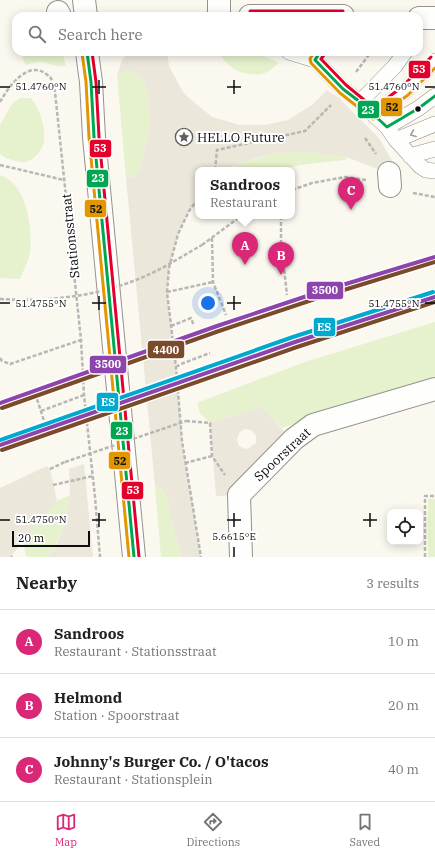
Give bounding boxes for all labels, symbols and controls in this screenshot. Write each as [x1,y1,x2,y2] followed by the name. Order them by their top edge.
[12,12,423,56] search box
[26,23,48,45] icon: search
[58,25,143,44] text: Search here
[408,60,431,79] line badge: 53
[412,62,426,76] text: 53
[15,80,67,93] text: 51.4760°N
[368,80,420,93] text: 51.4760°N
[380,97,403,117] line badge: 52
[357,100,380,119] line badge: 23
[385,100,399,114] text: 52
[361,103,375,117] text: 23
[413,104,423,114] unlabelled marker
[174,127,194,147] place icon: HELLO Future
[197,129,284,146] place label: HELLO Future
[410,129,417,137] one-way arrow
[89,139,112,158] line badge: 53
[93,141,107,155] text: 53
[195,167,295,219] popup
[86,169,109,188] line badge: 23
[91,171,105,185] text: 23
[210,175,280,194] text: Sandroos
[338,177,364,210] pin: C
[58,192,83,279] street label: Stationsstraat
[210,194,277,211] text: Restaurant
[84,199,107,218] line badge: 52
[89,202,103,216] text: 52
[232,232,258,265] pin: A
[268,242,294,275] pin: B
[306,281,344,300] line badge: 3500
[312,283,339,297] text: 3500
[198,293,218,313] your location
[15,297,67,310] text: 51.4755°N
[368,297,420,310] text: 51.4755°N
[313,317,336,337] line badge: ES
[317,320,331,334] text: ES
[147,340,185,359] line badge: 4400
[153,343,180,357] text: 4400
[89,355,127,374] line badge: 3500
[95,357,122,371] text: 3500
[96,392,119,412] line badge: ES
[101,395,115,409] text: ES
[110,421,133,440] line badge: 23
[250,423,315,485] street label: Spoorstraat
[115,424,129,438] text: 23
[108,451,131,470] line badge: 52
[113,454,127,468] text: 52
[121,481,144,500] line badge: 53
[126,483,140,497] text: 53
[387,509,423,545] map controls
[387,509,423,545] button: locate
[15,513,67,526] text: 51.4750°N
[12,529,90,548] scale bar
[212,530,256,543] text: 5.6615°E
[18,531,44,545] text: 20 m
[16,572,77,594] text: Nearby
[366,575,419,592] text: 3 results
[54,624,124,643] text: Sandroos
[24,633,34,650] text: A
[388,633,419,650] text: 10 m
[54,643,216,660] text: Restaurant · Stationsstraat
[54,688,122,707] text: Helmond
[24,697,34,714] text: B
[388,697,419,714] text: 20 m
[54,707,179,724] text: Station · Spoorstraat
[54,752,269,771] text: Johnny's Burger Co. / O'tacos
[25,761,33,778] text: C
[388,761,419,778] text: 40 m
[54,771,213,788] text: Restaurant · Stationsplein
[55,811,77,849] tab: Map
[186,811,240,849] tab: Directions
[349,811,380,849] tab: Saved

